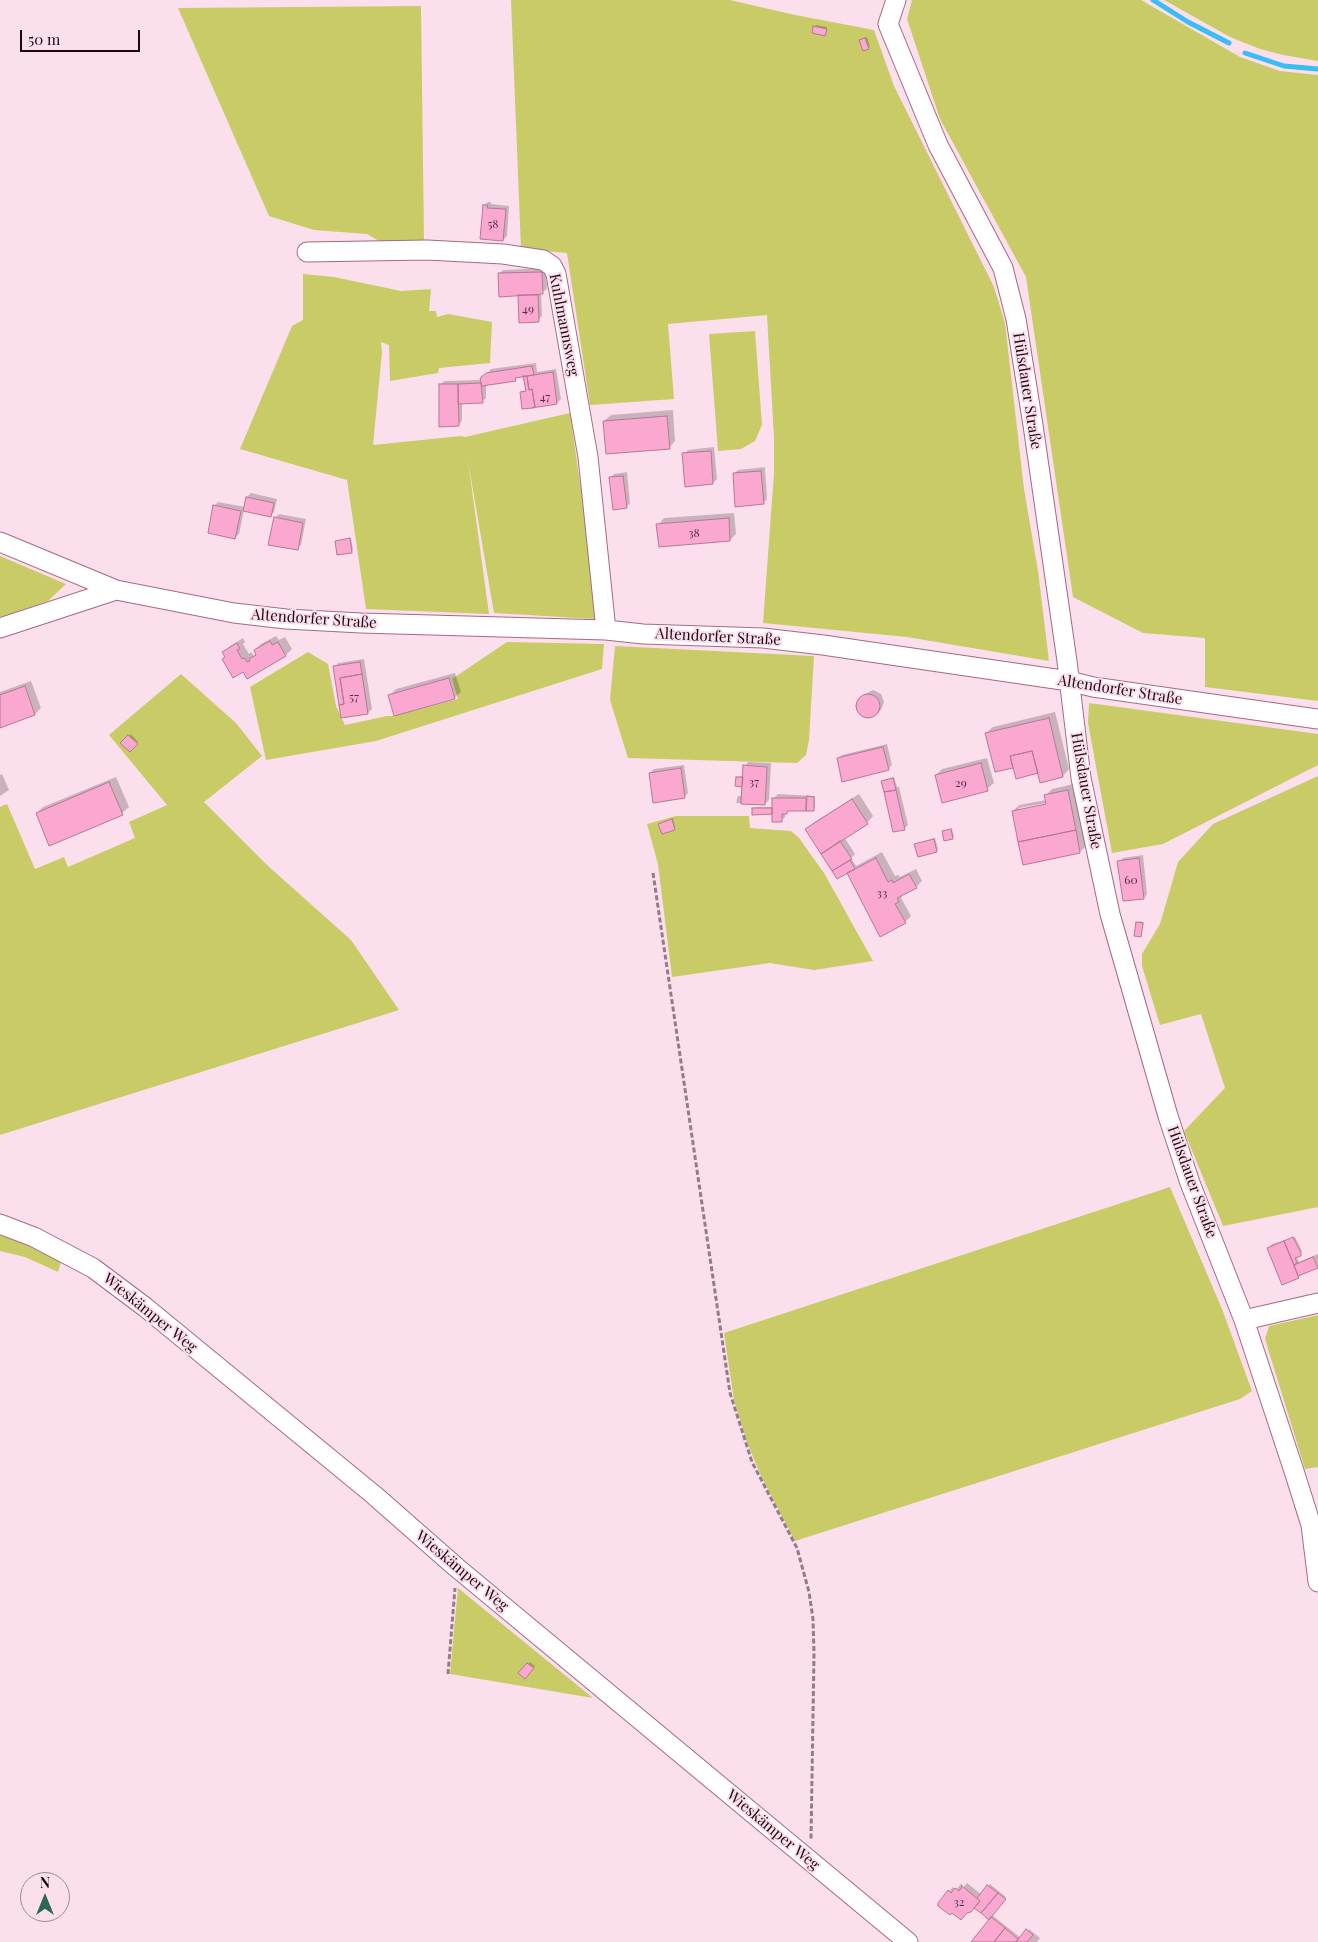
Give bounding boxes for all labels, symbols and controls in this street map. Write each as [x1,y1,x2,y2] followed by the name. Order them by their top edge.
[22,20,142,52] scale bar
[28,29,60,49] text: 50 m
[487,217,499,231] house number: 58
[545,272,583,378] street label: Kuhlmannsweg
[522,302,534,316] house number: 49
[1009,331,1045,451] street label: Hülsdauer Straße
[540,390,550,404] house number: 47
[688,526,700,540] house number: 38
[251,606,377,632] street label: Altendorfer Straße
[655,625,781,649] street label: Altendorfer Straße
[1056,671,1184,709] street label: Altendorfer Straße
[349,690,359,704] house number: 57
[1067,731,1105,851] street label: Hülsdauer Straße
[749,775,759,789] house number: 37
[955,776,967,790] house number: 29
[1124,873,1138,887] house number: 60
[877,886,887,900] house number: 33
[1163,1124,1221,1240] street label: Hülsdauer Straße
[99,1270,201,1356] street label: Wieskämper Weg
[412,1527,512,1615] street label: Wieskämper Weg
[723,1786,823,1874] street label: Wieskämper Weg
[20,1872,70,1922] north arrow
[40,1873,50,1892] text: N
[953,1895,965,1909] house number: 32

